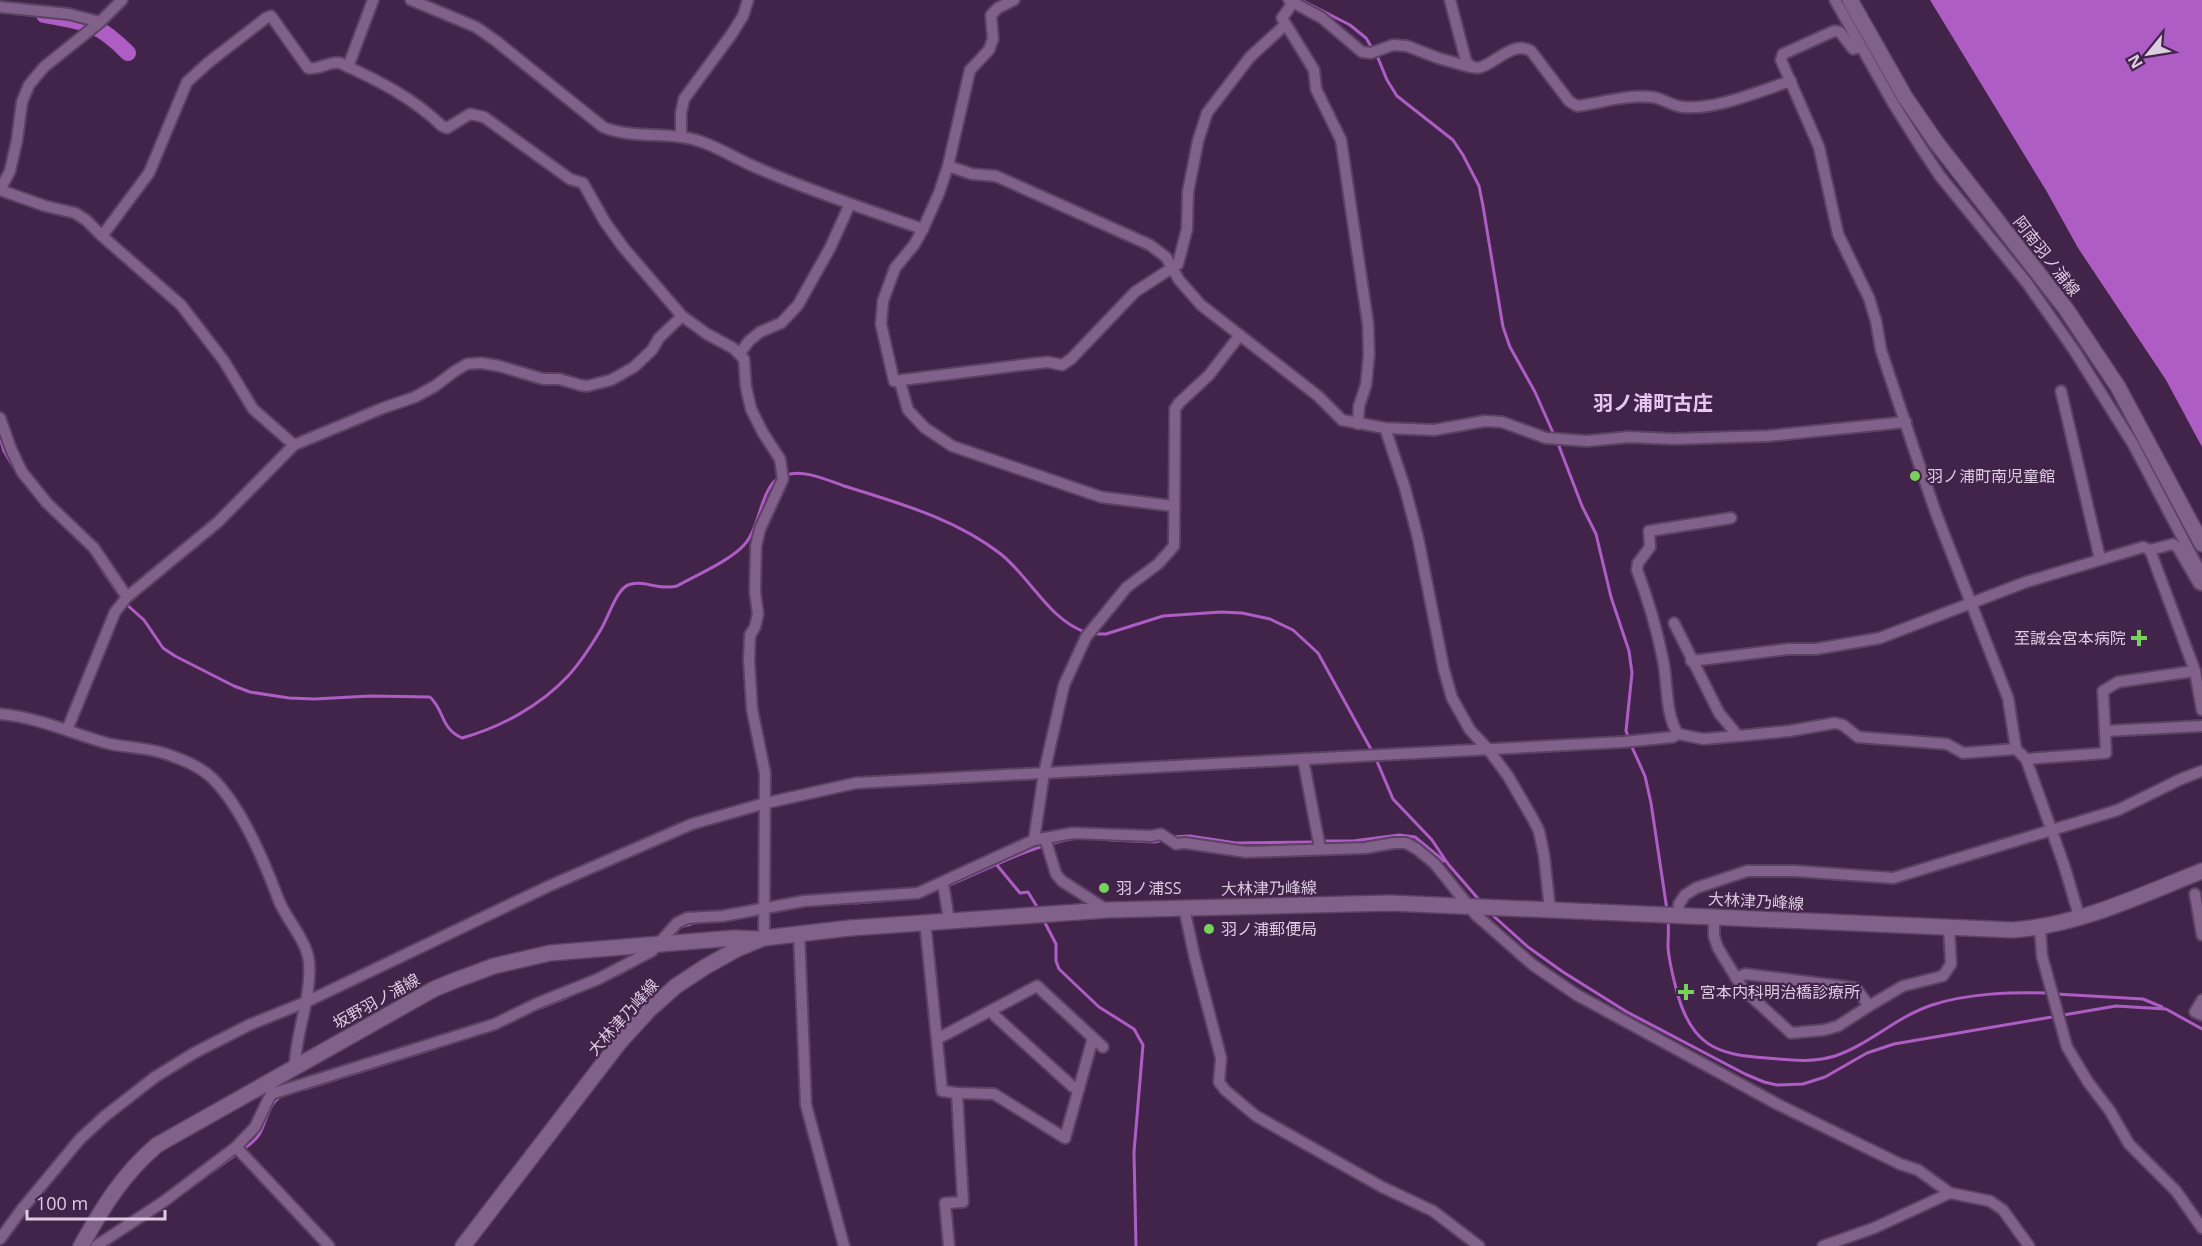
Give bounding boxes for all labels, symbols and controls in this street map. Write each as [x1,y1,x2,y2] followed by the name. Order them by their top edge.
[2118,24,2178,84] north arrow
[2122,50,2148,73] text: N
[2009,211,2085,301] street label: 阿南羽ノ浦線
[1593,389,1713,416] district label: 羽ノ浦町古庄
[1927,465,2055,487] place label: 羽ノ浦町南児童館
[1908,469,1922,483] marker: 羽ノ浦町南児童館
[2014,627,2126,649] place label: 至誠会宮本病院
[2130,629,2148,647] marker: 至誠会宮本病院
[1221,876,1317,900] street label: 大林津乃峰線
[1116,877,1182,899] place label: 羽ノ浦SS
[1097,881,1111,895] marker: 羽ノ浦SS
[1707,888,1805,914] street label: 大林津乃峰線
[1221,918,1317,940] place label: 羽ノ浦郵便局
[1202,922,1216,936] marker: 羽ノ浦郵便局
[329,968,423,1034] street label: 坂野羽ノ浦線
[583,974,663,1060] street label: 大林津乃峰線
[1700,981,1860,1003] place label: 宮本内科明治橋診療所
[1677,983,1695,1001] marker: 宮本内科明治橋診療所
[27,1183,165,1221] scale bar
[36,1191,88,1215] text: 100 m

